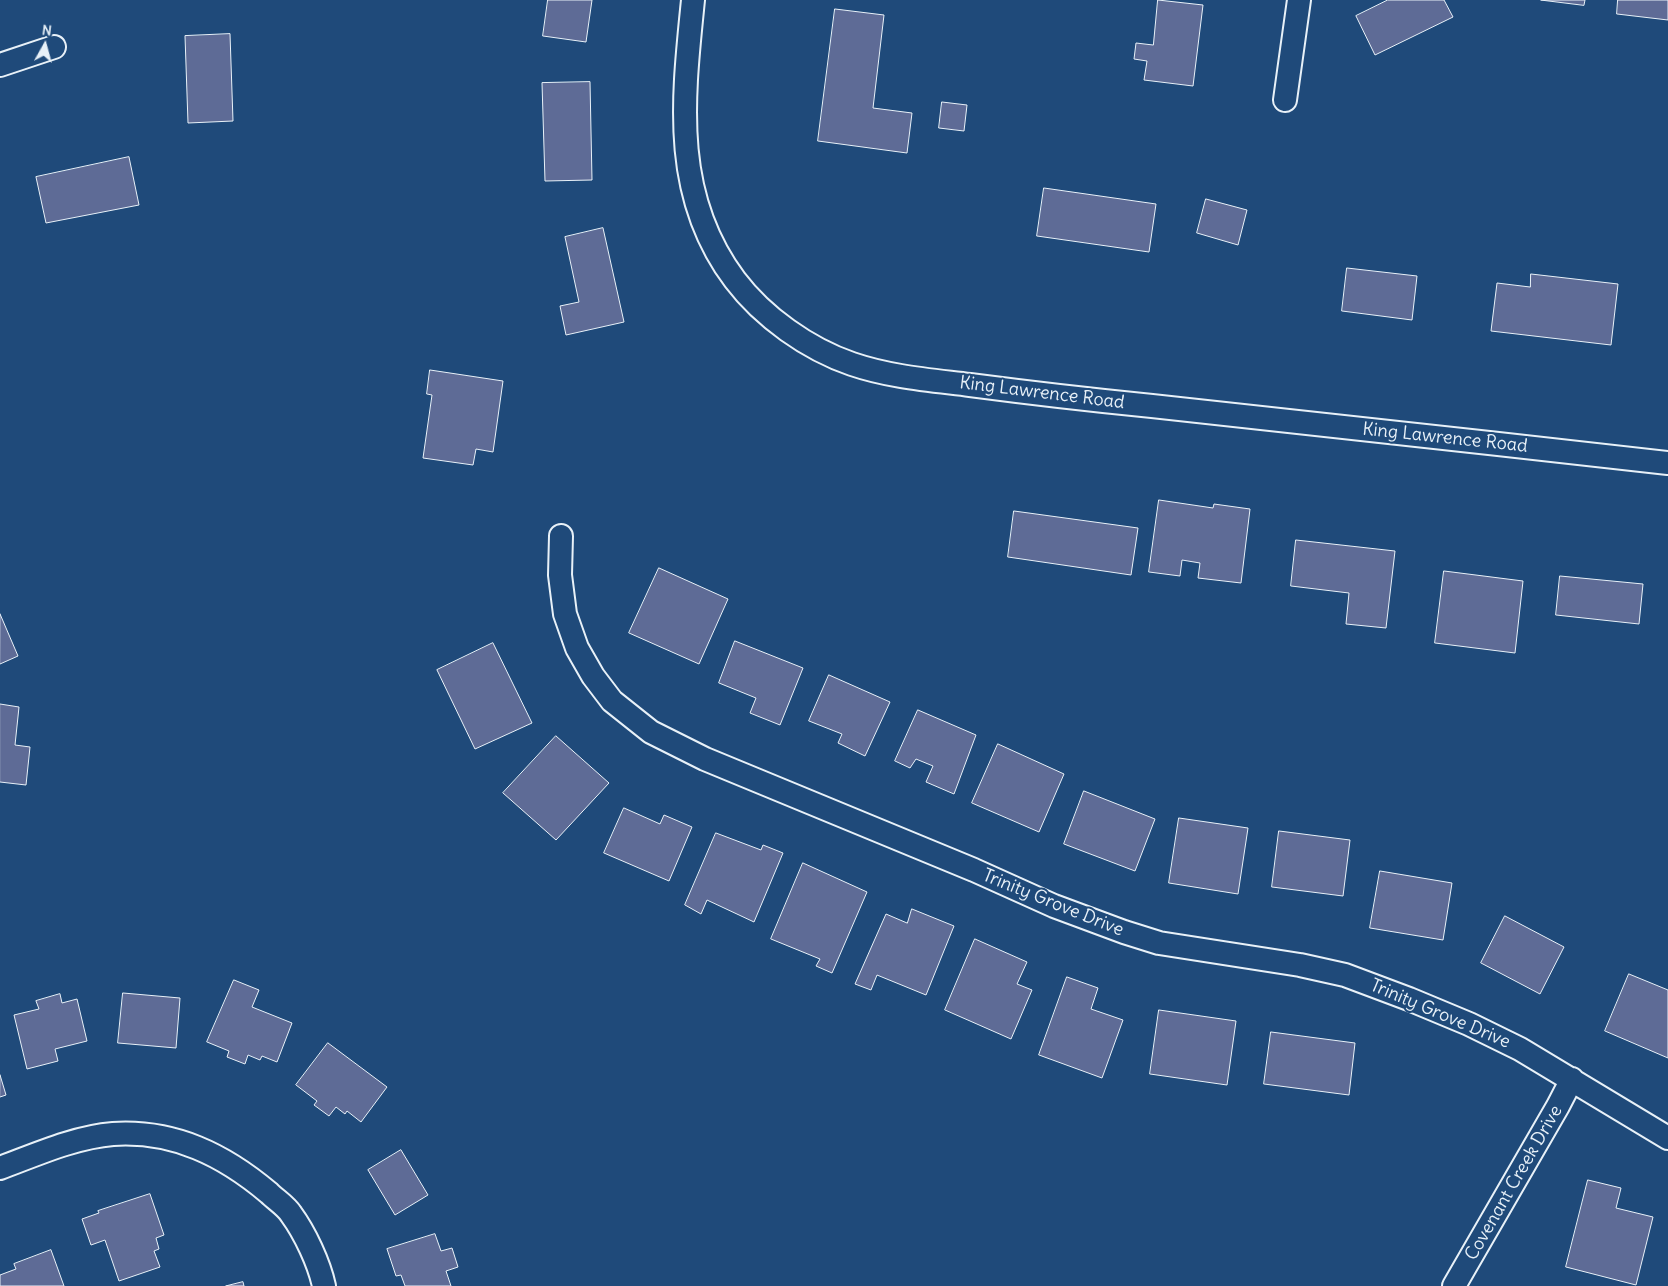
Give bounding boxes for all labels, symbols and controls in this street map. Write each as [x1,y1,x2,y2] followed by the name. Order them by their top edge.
[20,20,70,70] north arrow
[41,21,53,40] text: N
[958,372,1126,414] street label: King Lawrence Road
[1361,419,1529,457] street label: King Lawrence Road
[979,865,1127,941] street label: Trinity Grove Drive
[1367,975,1513,1053] street label: Trinity Grove Drive
[1461,1102,1567,1264] street label: Covenant Creek Drive

